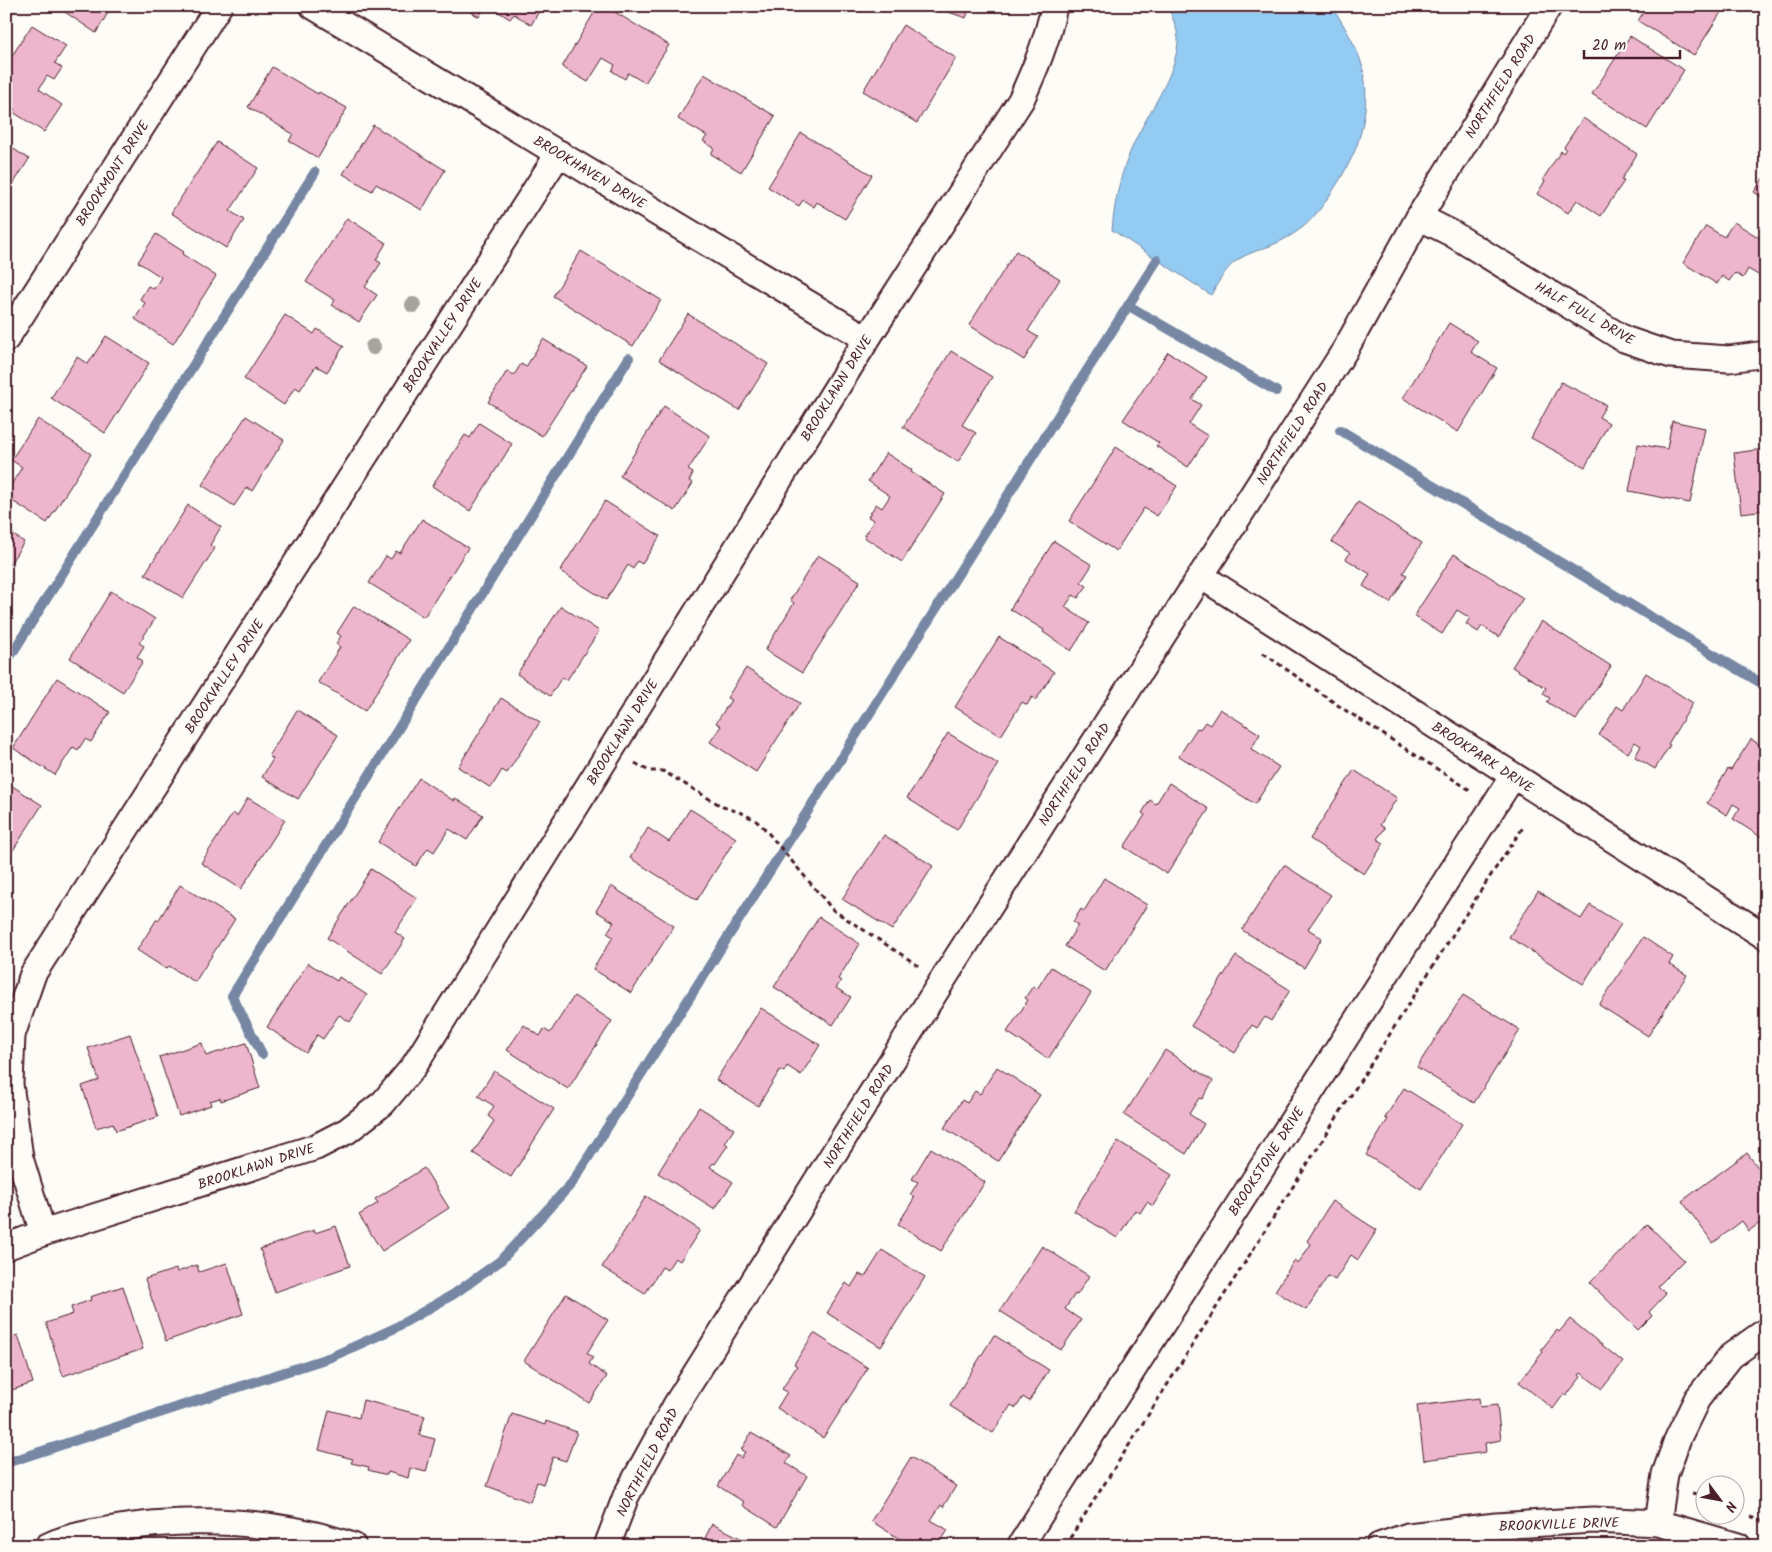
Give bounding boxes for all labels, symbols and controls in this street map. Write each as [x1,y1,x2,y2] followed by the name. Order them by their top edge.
[1584,28,1681,60] scale bar
[1460,30,1542,143] street label: NORTHFIELD ROAD
[1592,34,1626,58] text: 20 m
[70,116,156,231] street label: BROOKMONT DRIVE
[529,130,651,216] street label: BROOKHAVEN DRIVE
[397,273,489,397] street label: BROOKVALLEY DRIVE
[1530,276,1639,352] street label: HALF FULL DRIVE
[795,330,879,446] street label: BROOKLAWN DRIVE
[1251,377,1335,490] street label: NORTHFIELD ROAD
[179,614,271,738] street label: BROOKVALLEY DRIVE
[581,674,665,790] street label: BROOKLAWN DRIVE
[1427,717,1539,800] street label: BROOKPARK DRIVE
[1033,718,1117,831] street label: NORTHFIELD ROAD
[818,1060,900,1173] street label: NORTHFIELD ROAD
[1223,1102,1311,1221] street label: BROOKSTONE DRIVE
[195,1137,318,1196] street label: BROOKLAWN DRIVE
[611,1404,685,1521] street label: NORTHFIELD ROAD
[1694,1474,1744,1524] north arrow
[1718,1497,1742,1516] text: N
[1498,1512,1620,1538] street label: BROOKVILLE DRIVE

